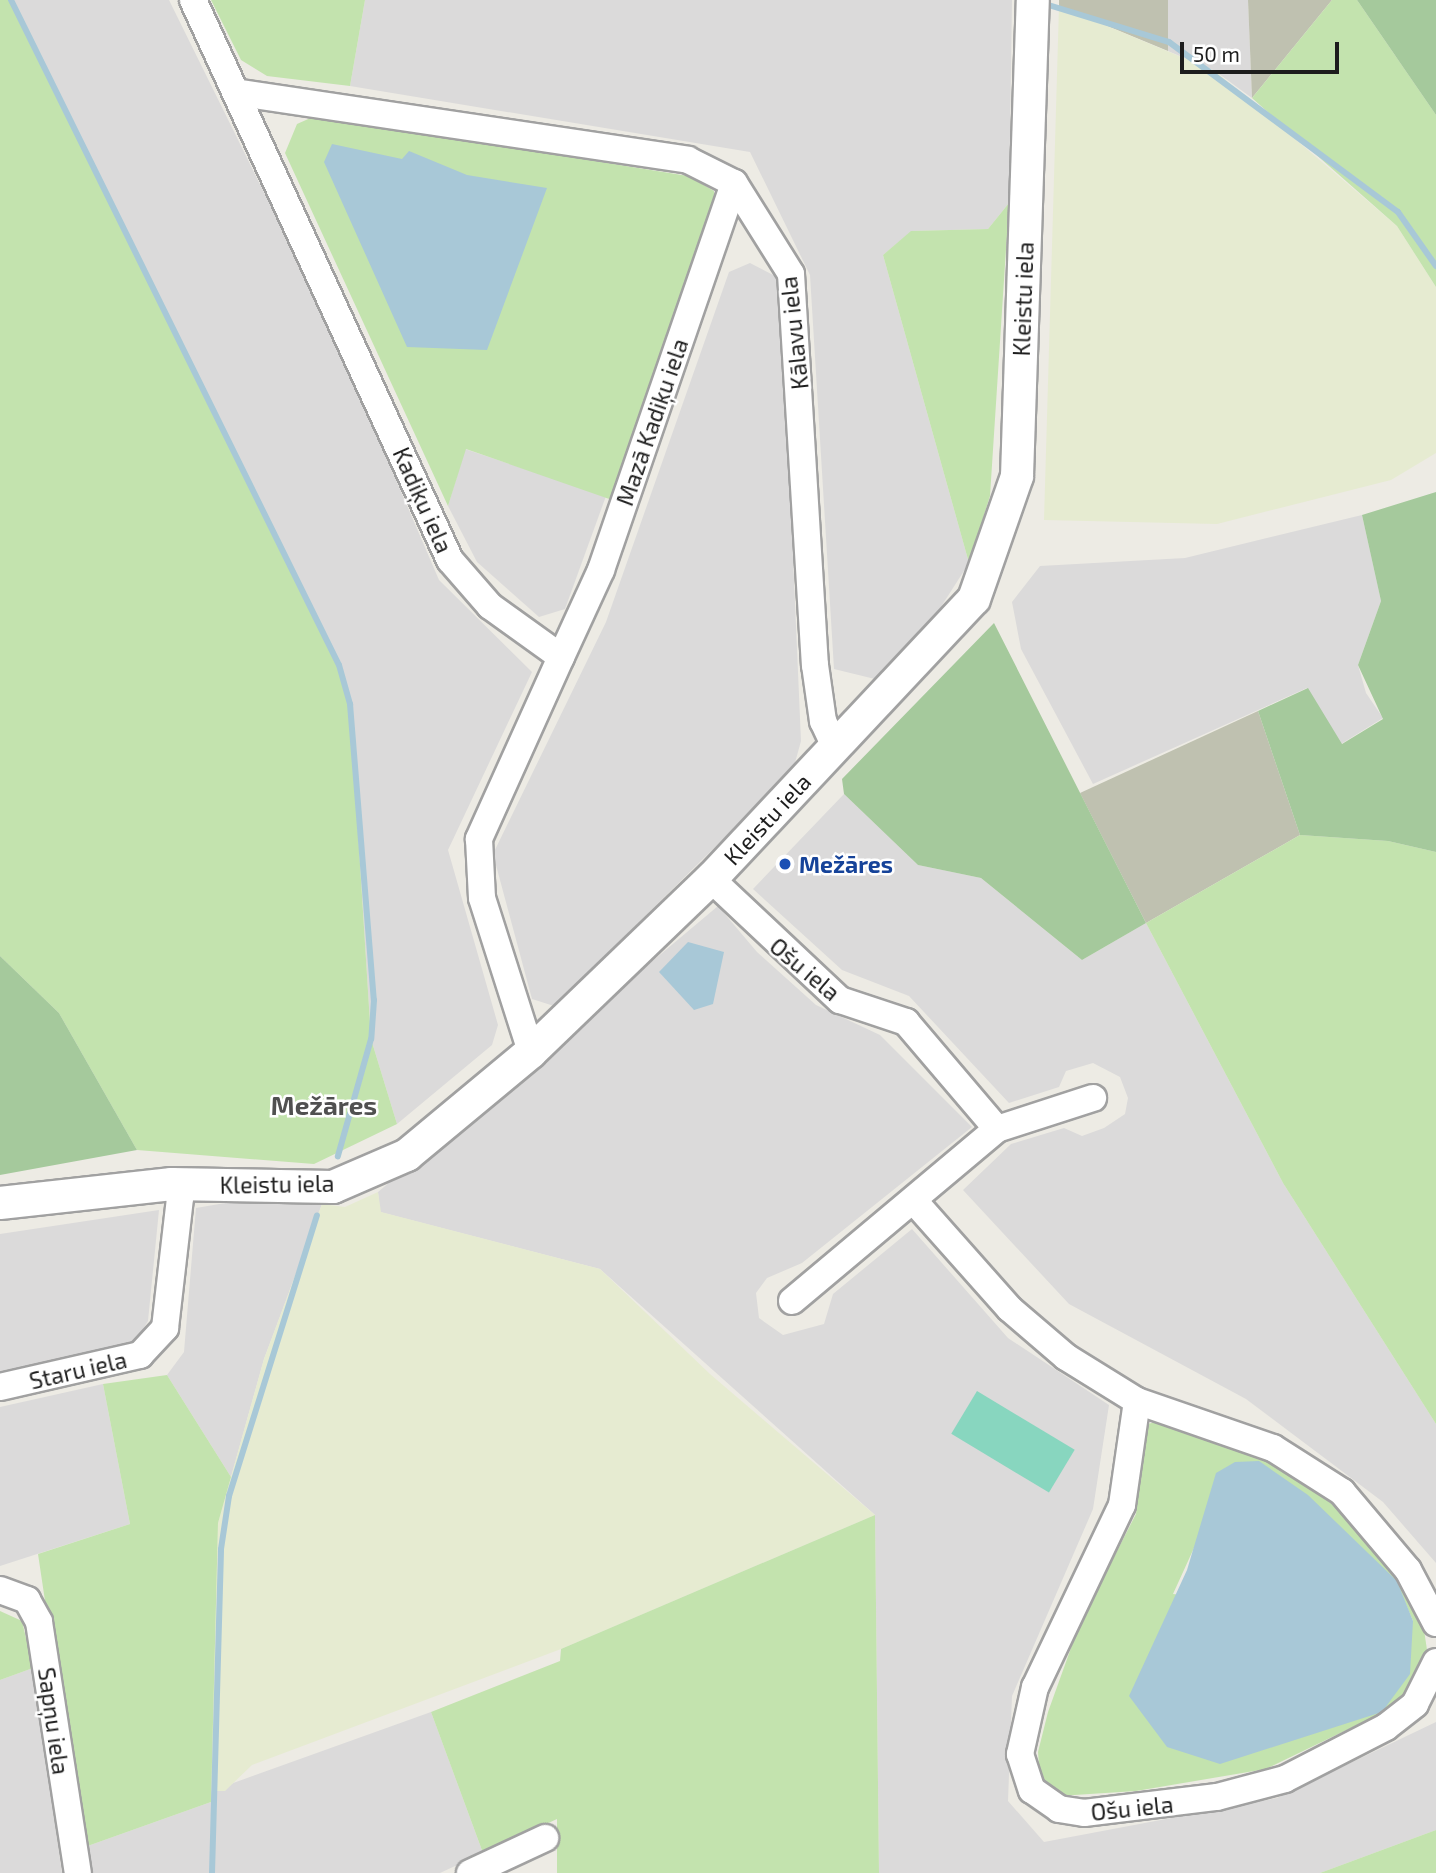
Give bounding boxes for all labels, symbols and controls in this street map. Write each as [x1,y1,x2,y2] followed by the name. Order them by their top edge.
[1184,28,1343,72] scale bar
[1193,41,1240,66] text: 50 m
[1007,241,1039,357] street label: Kleistu iela
[774,275,814,391] street label: Kālavu iela
[610,335,694,509] street label: Mazā Kadiķu iela
[388,443,458,557] street label: Kadiķu iela
[718,768,816,870] street label: Kleistu iela
[799,850,893,878] place label: Mežāres
[777,856,793,872] marker: Mežāres
[764,932,846,1006] street label: Ošu iela
[271,1089,377,1121] district label: Mežāres
[219,1169,335,1199] street label: Kleistu iela
[27,1345,129,1395] street label: Staru iela
[33,1666,75,1776] street label: Sapņu iela
[1089,1790,1175,1826] street label: Ošu iela

